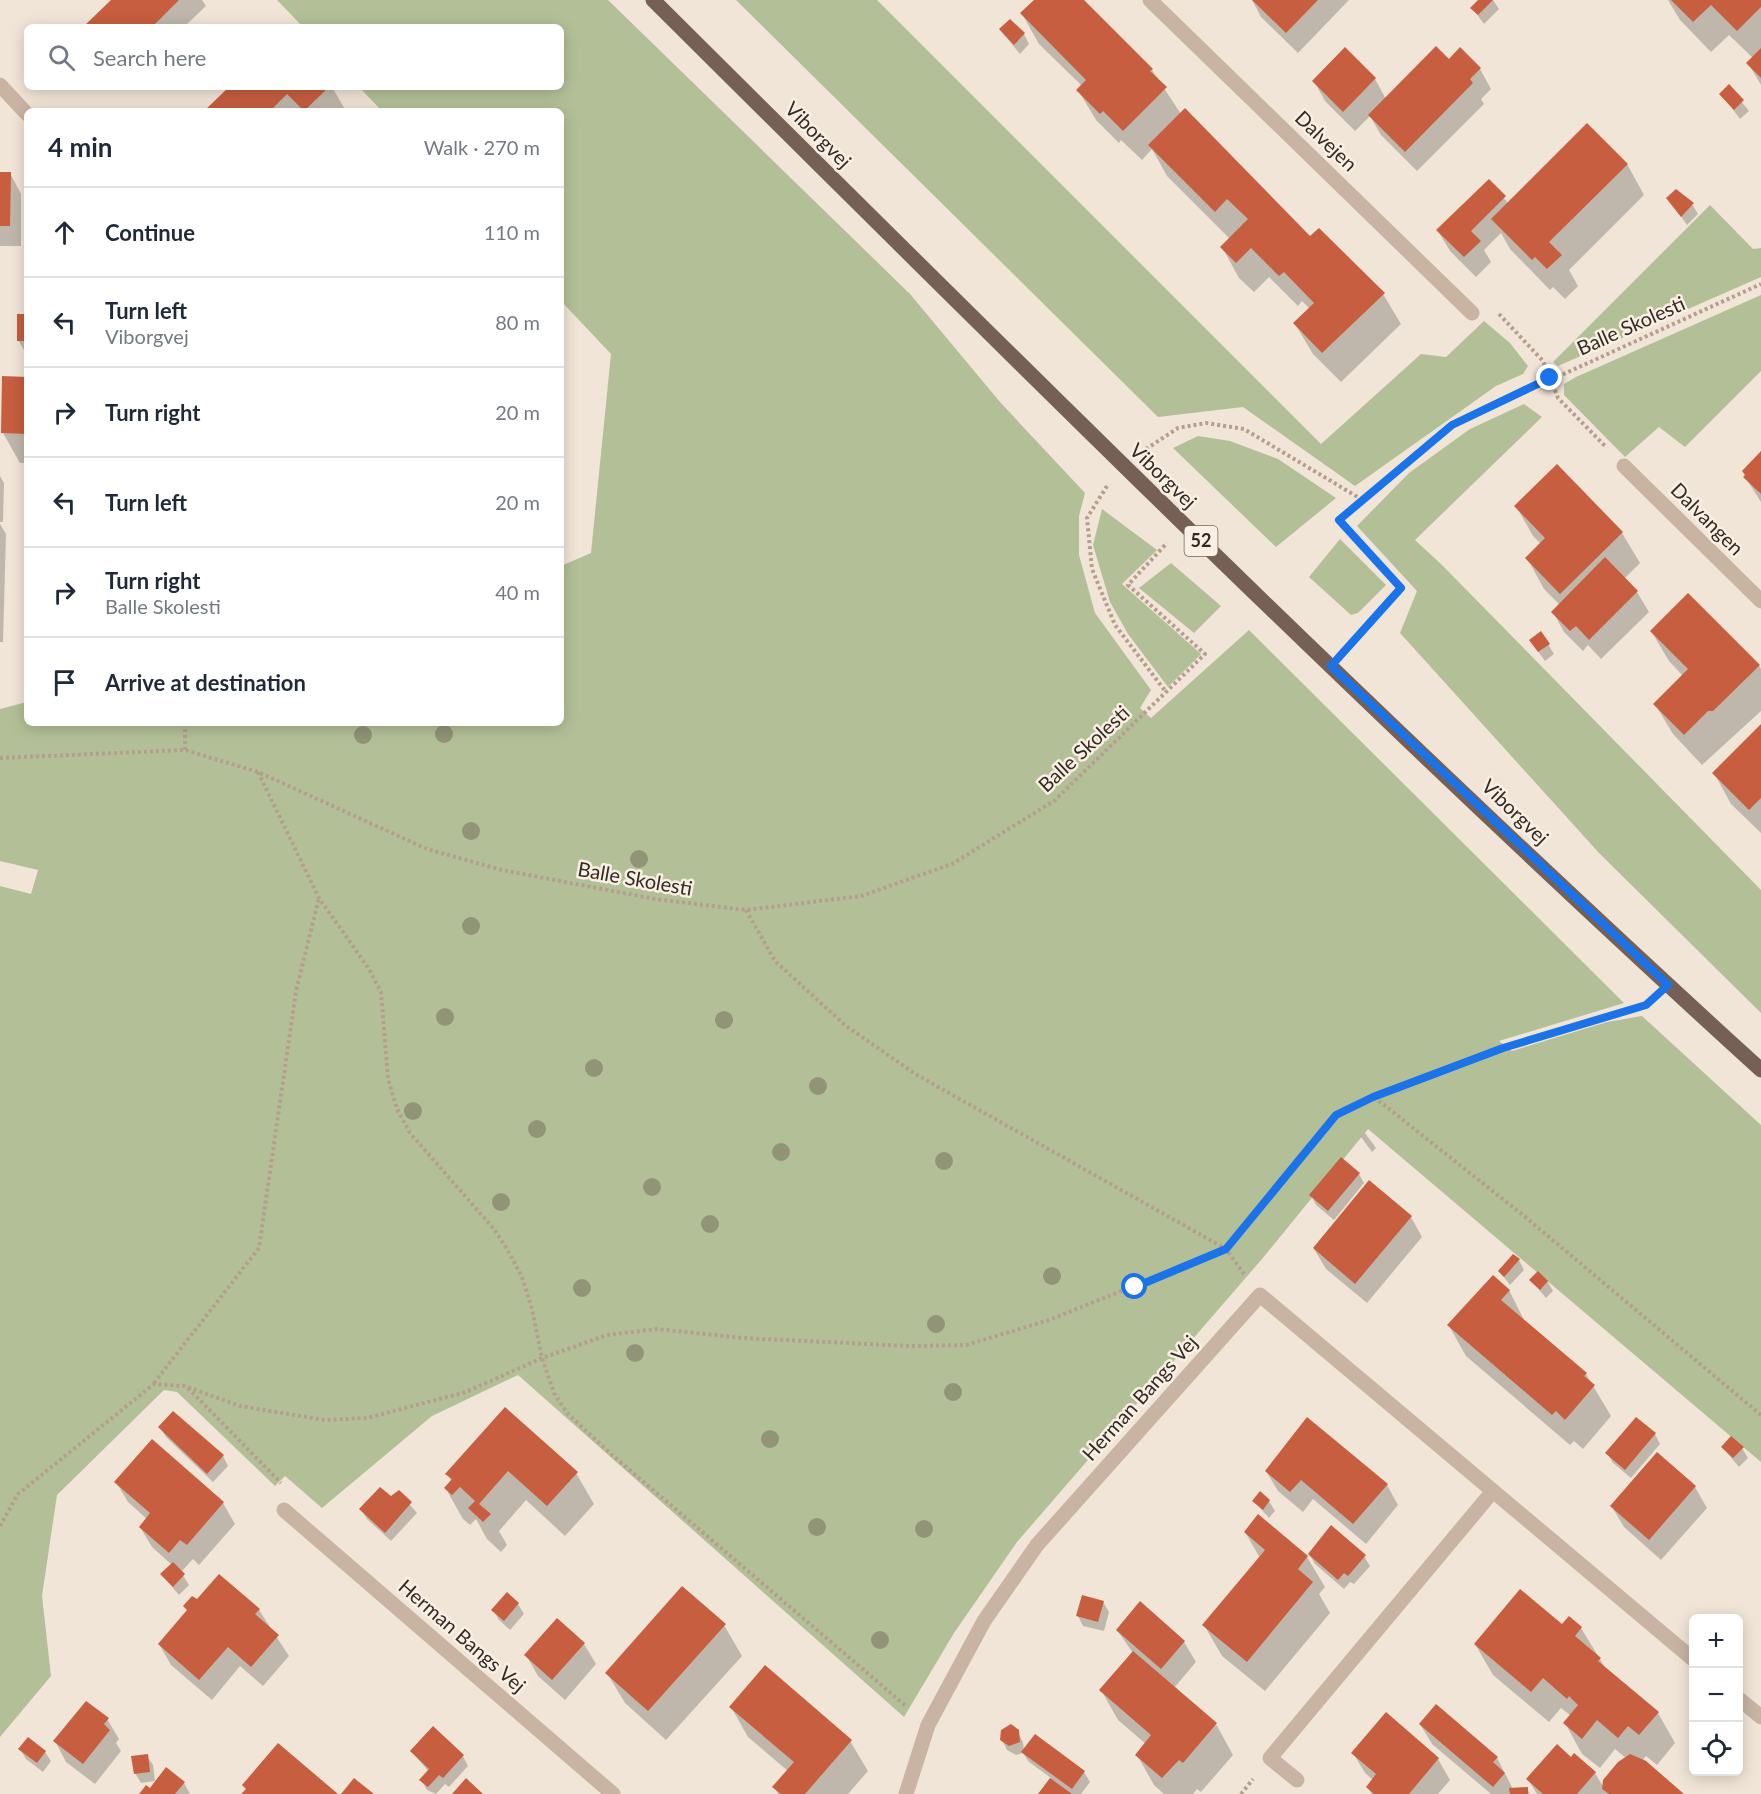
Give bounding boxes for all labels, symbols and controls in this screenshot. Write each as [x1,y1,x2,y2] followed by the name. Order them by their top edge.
[24,24,564,90] search box
[45,41,78,74] icon: search
[93,44,206,71] text: Search here
[781,96,857,172] street label: Viborgvej
[1291,105,1363,176] street label: Dalvejen
[48,131,112,163] text: 4 min
[424,135,540,159] text: Walk · 270 m
[48,216,81,249] icon: ahead
[105,219,195,246] text: Continue
[484,220,540,244] text: 110 m
[1573,291,1688,360] street label: Balle Skolesti
[105,297,187,324] text: Turn left
[48,306,81,339] icon: left
[495,310,540,334] text: 80 m
[105,324,189,348] text: Viborgvej
[1536,364,1562,390] route end
[48,396,81,429] icon: right
[105,399,200,426] text: Turn right
[495,400,540,424] text: 20 m
[1125,438,1202,513] street label: Viborgvej
[1666,477,1749,560] street label: Dalvangen
[48,486,81,519] icon: left
[105,489,187,516] text: Turn left
[495,490,540,514] text: 20 m
[1184,526,1218,556] road number: 52
[105,567,200,594] text: Turn right
[48,576,81,609] icon: right
[495,580,540,604] text: 40 m
[105,594,221,618] text: Balle Skolesti
[48,666,81,699] icon: arrive
[105,669,306,696] text: Arrive at destination
[1033,700,1134,796] street label: Balle Skolesti
[1477,774,1554,849] street label: Viborgvej
[576,856,694,900] street label: Balle Skolesti
[1121,1273,1147,1299] route start
[1077,1330,1202,1465] street label: Herman Bangs Vej
[394,1574,531,1697] street label: Herman Bangs Vej
[1689,1614,1743,1776] map controls
[1689,1614,1743,1668] button: +
[1689,1668,1743,1722] button: −
[1689,1722,1743,1776] button: locate

